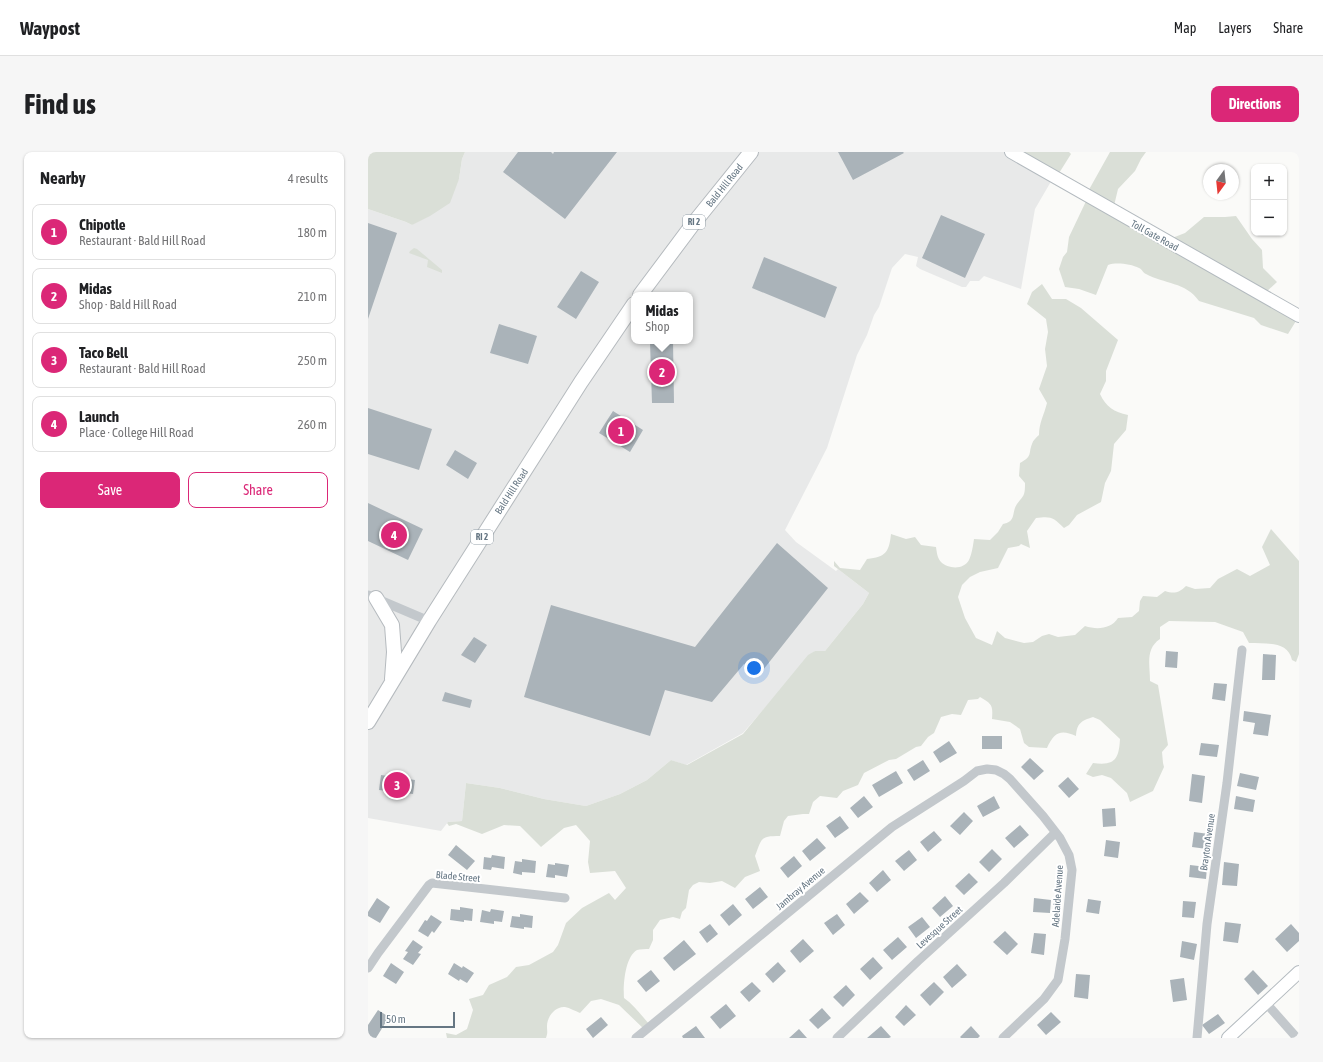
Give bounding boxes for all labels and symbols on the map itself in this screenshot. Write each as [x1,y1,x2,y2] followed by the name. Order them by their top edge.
[704,161,745,209] street label: Bald Hill Road
[1203,164,1239,200] north arrow
[683,215,705,229] road number: RI 2
[1129,218,1181,253] street label: Toll Gate Road
[649,357,675,387] pin: 2
[608,416,634,446] pin: 1
[493,466,530,516] street label: Bald Hill Road
[381,520,407,550] pin: 4
[471,530,493,544] road number: RI 2
[744,658,764,678] your location
[384,770,410,800] pin: 3
[1198,812,1217,871] street label: Brayton Avenue
[774,864,827,912] street label: Jambray Avenue
[1050,864,1065,927] street label: Adelaide Avenue
[435,869,481,884] street label: Blade Street
[914,904,965,951] street label: Levesque Street
[380,1010,455,1029] scale bar

